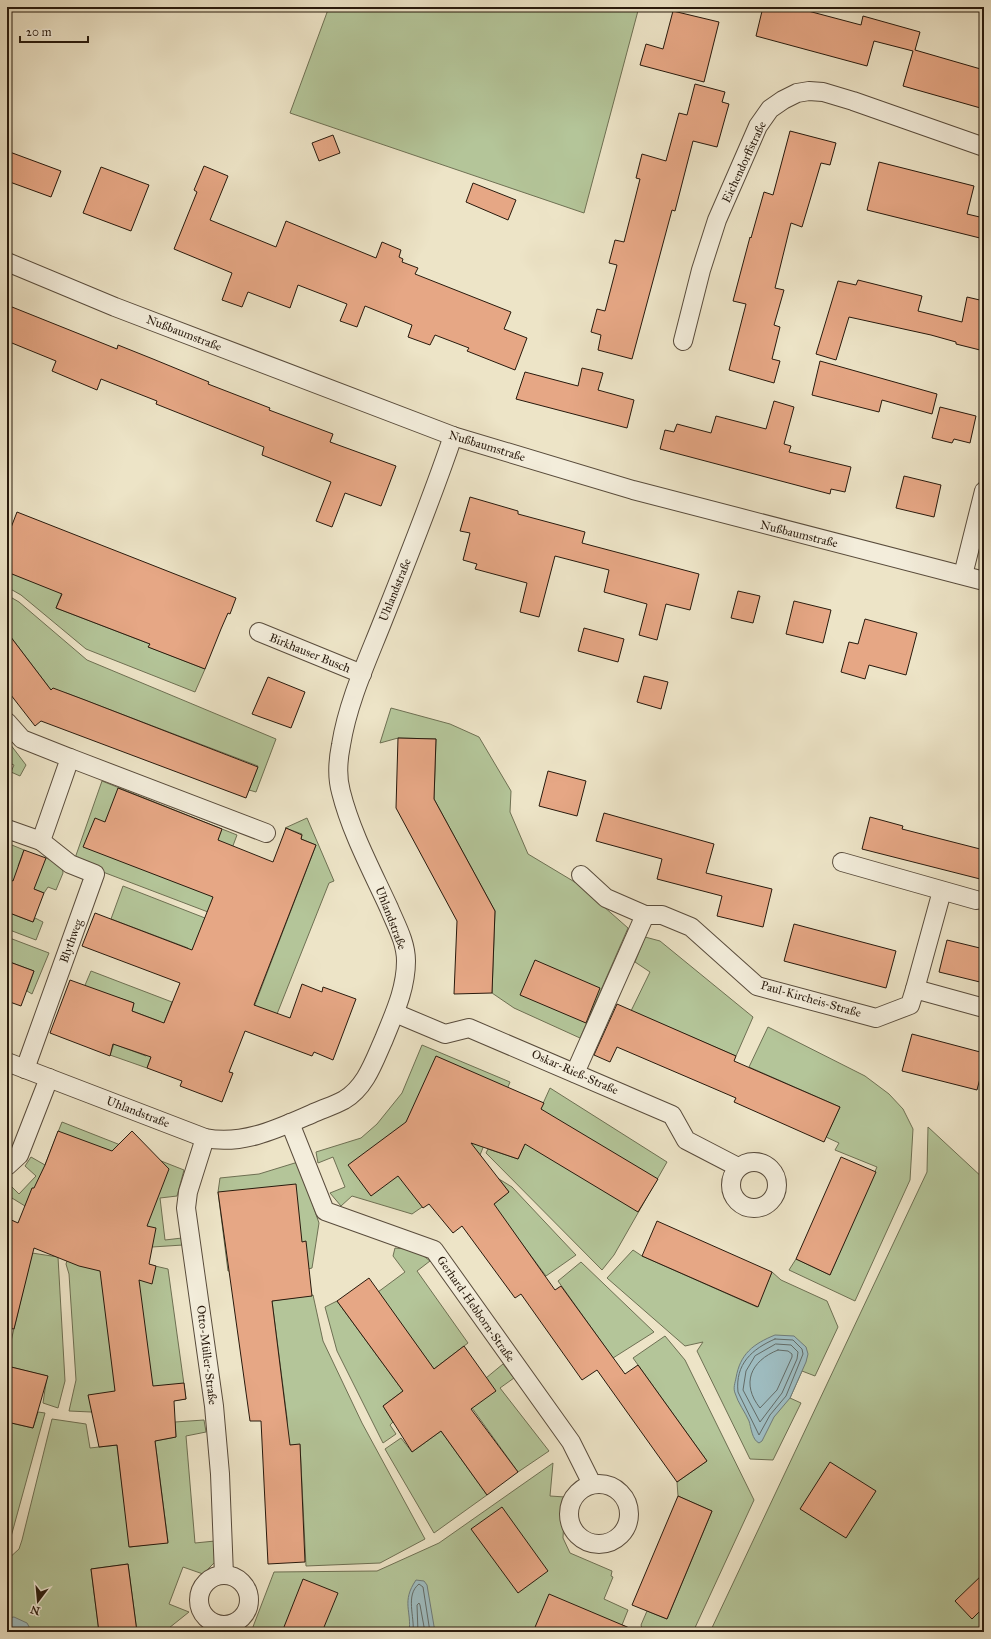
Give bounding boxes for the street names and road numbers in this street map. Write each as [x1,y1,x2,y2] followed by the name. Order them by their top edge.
[719,119,769,205] street label: Eichendorffstraße
[144,312,224,354] street label: Nußbaumstraße
[447,428,527,464] street label: Nußbaumstraße
[759,518,839,550] street label: Nußbaumstraße
[376,557,414,623] street label: Uhlandstraße
[267,630,353,676] street label: Birkhauser Busch
[373,885,409,951] street label: Uhlandstraße
[57,917,86,965] street label: Blythweg
[759,978,863,1020] street label: Paul-Kircheis-Straße
[530,1047,620,1097] street label: Oskar-Rieß-Straße
[105,1094,171,1130] street label: Uhlandstraße
[434,1253,518,1365] street label: Gerhard-Hebborn-Straße
[194,1304,220,1406] street label: Otto-Müller-Straße

